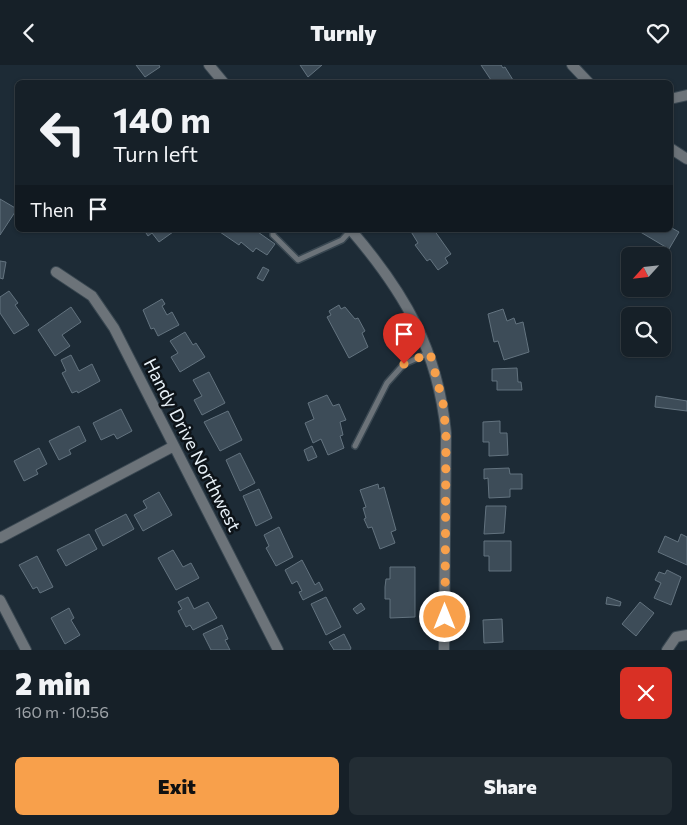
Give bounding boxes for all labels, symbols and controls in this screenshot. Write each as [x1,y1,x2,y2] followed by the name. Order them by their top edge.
[15,19,43,47] icon: back
[310,19,377,46] text: Turnly
[644,19,672,47] icon: heart
[113,97,211,140] text: 140 m
[30,100,95,165] icon: left
[113,140,198,167] text: Turn left
[84,195,112,223] icon: arrive
[30,198,74,221] text: Then
[621,247,671,297] north arrow
[621,247,671,357] map controls
[621,307,671,357] button: search
[383,313,425,364] pin
[390,320,418,348] icon: arrive
[140,354,246,535] street label: Handy Drive Northwest
[418,590,470,642] position arrow
[15,664,90,701] text: 2 min
[620,667,672,719] button: close
[15,702,109,721] text: 160 m · 10:56
[15,757,339,815] button: Exit
[349,757,672,815] button: Share

